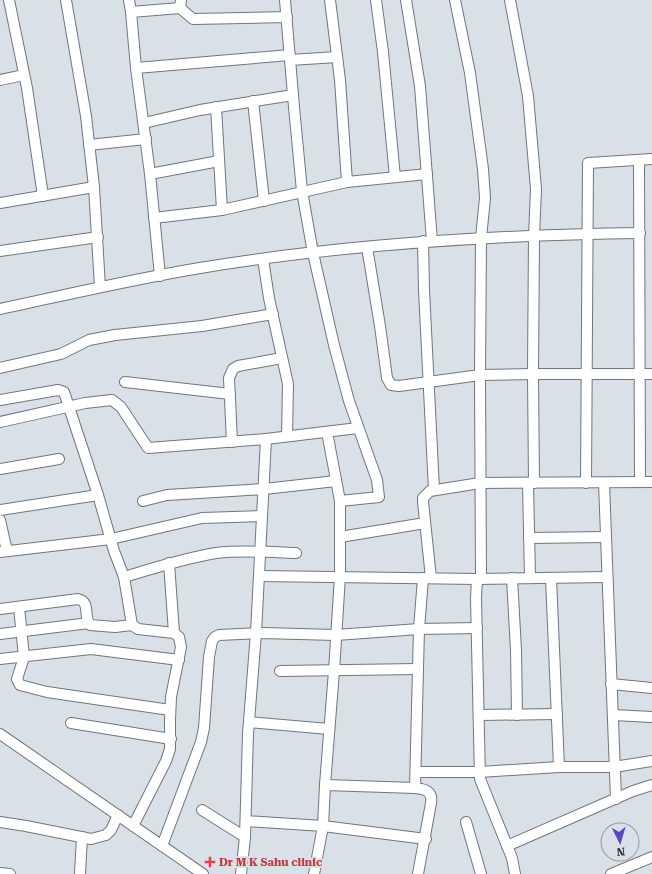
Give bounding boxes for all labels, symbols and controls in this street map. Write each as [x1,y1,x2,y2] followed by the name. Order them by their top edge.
[600,822,640,862] north arrow
[616,845,626,858] text: N
[204,856,216,868] marker: Dr M K Sahu clinic
[219,856,323,869] place label: Dr M K Sahu clinic

